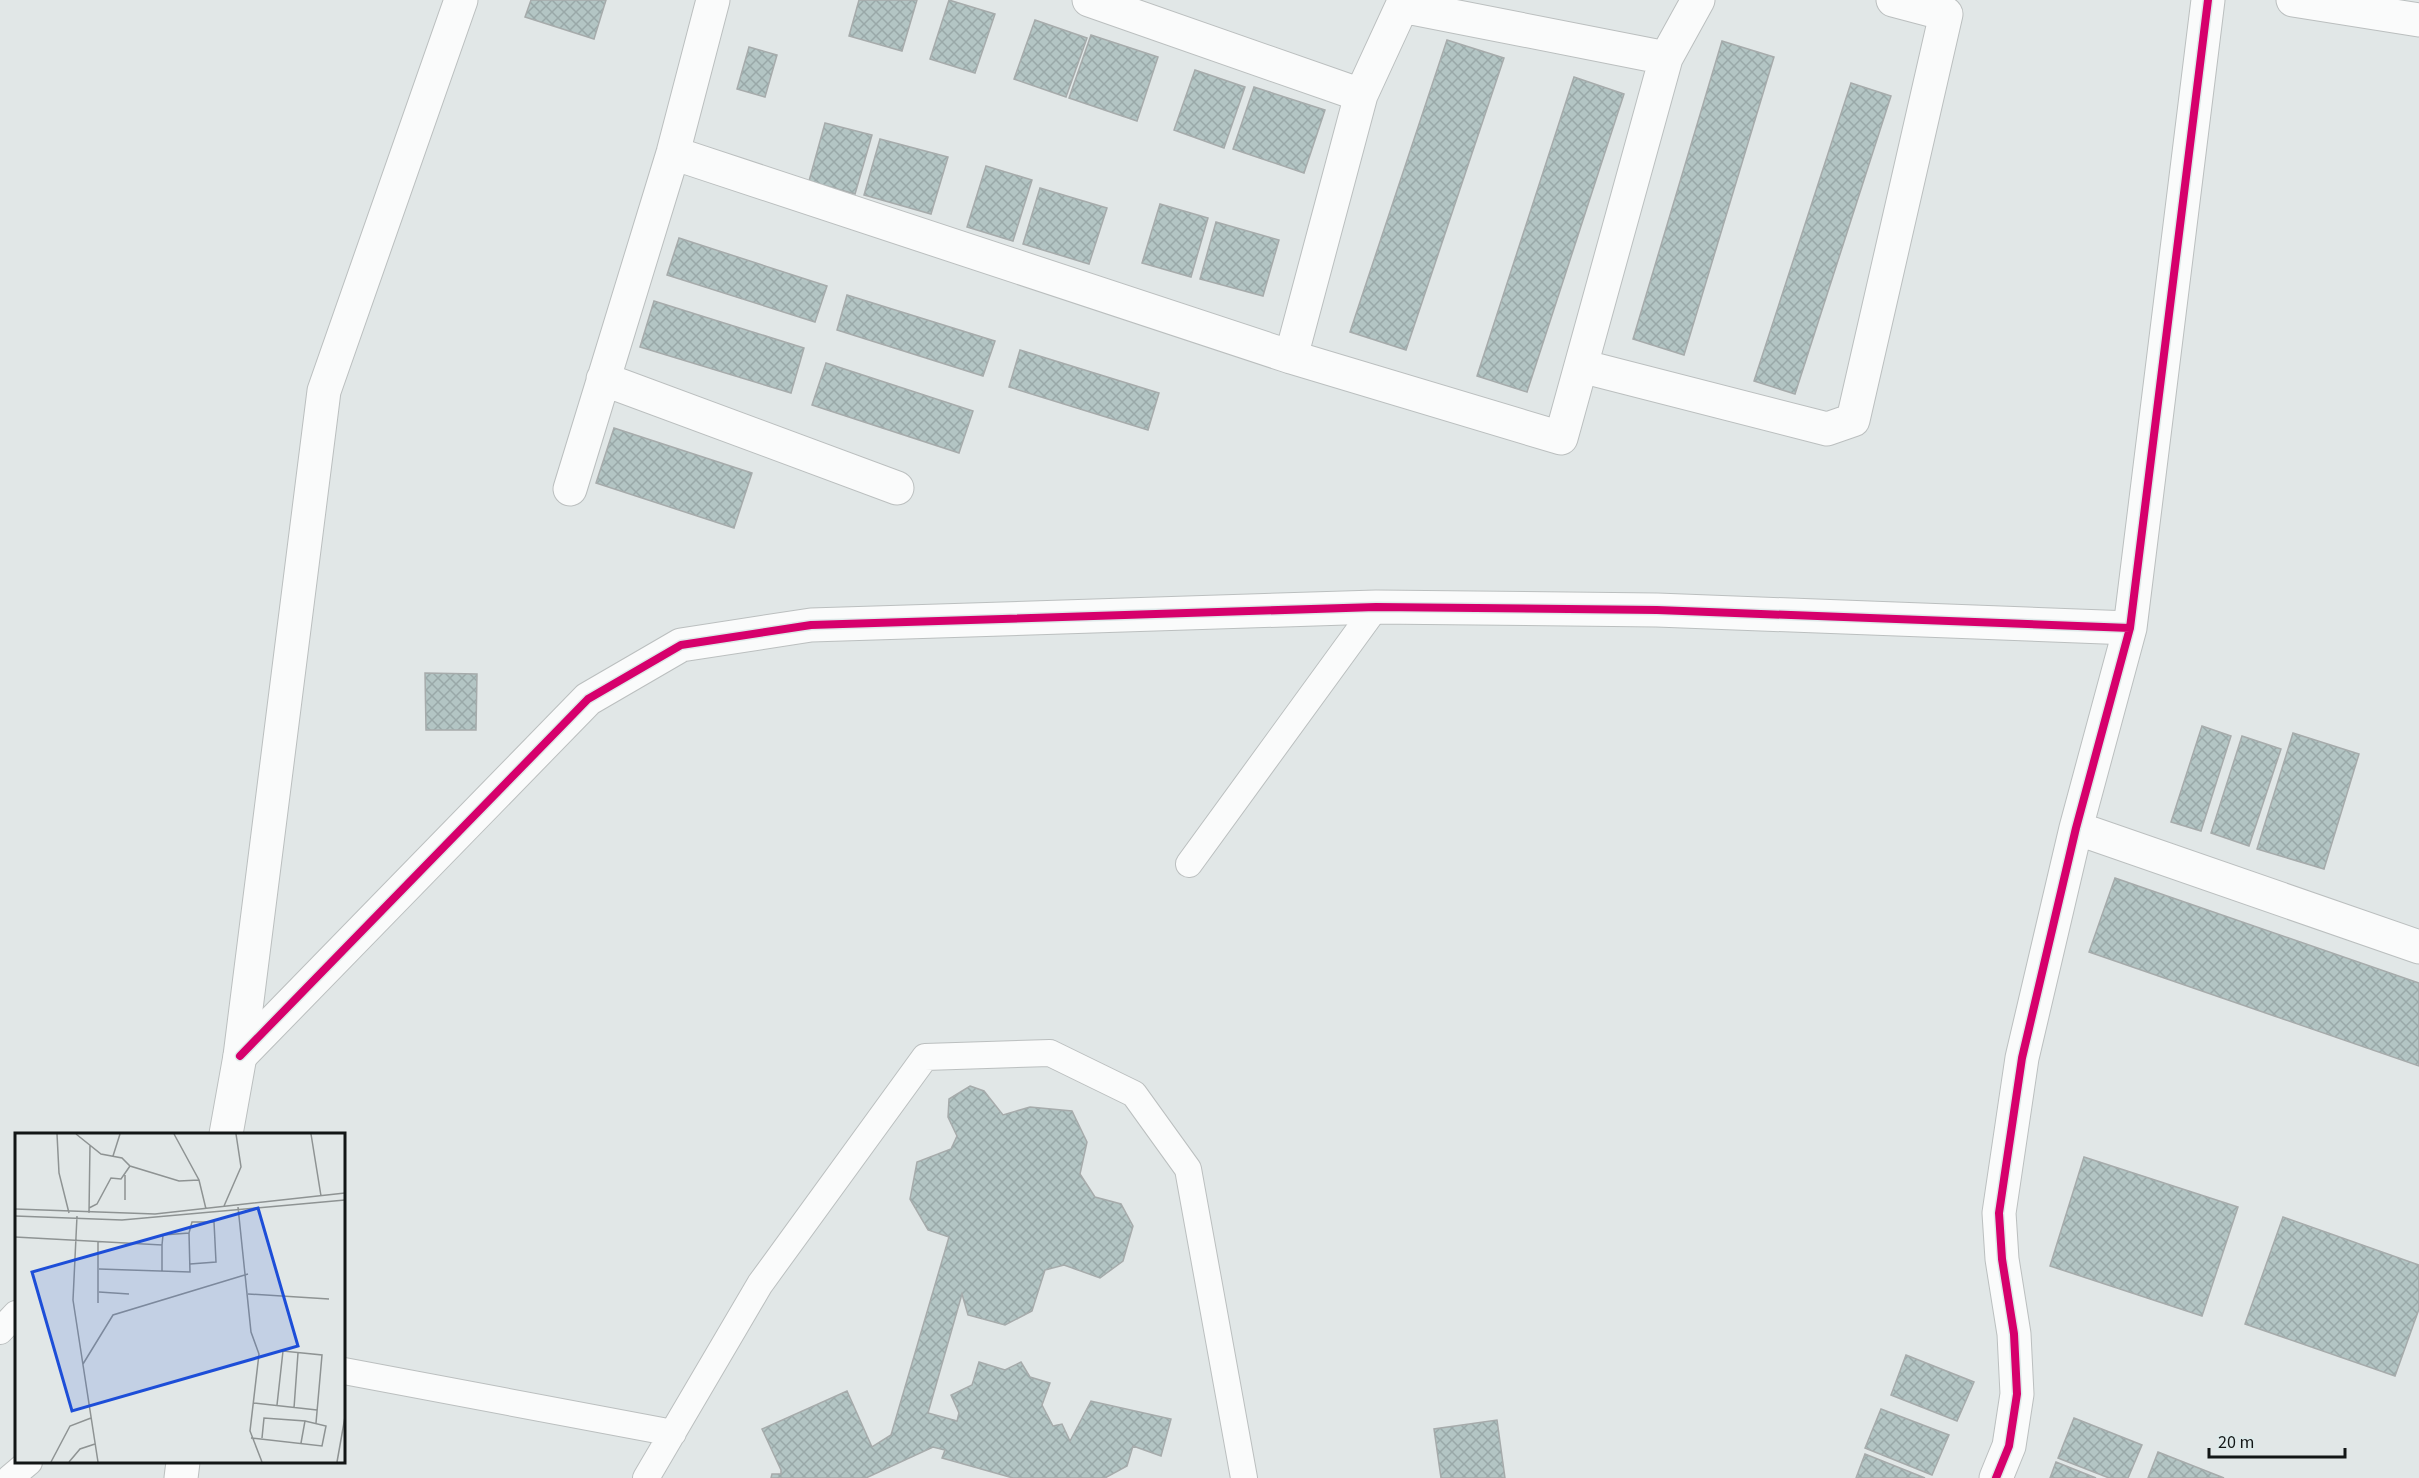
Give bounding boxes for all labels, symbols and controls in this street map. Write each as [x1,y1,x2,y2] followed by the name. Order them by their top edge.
[15,1133,345,1463] inset map
[2209,1421,2346,1459] scale bar
[2218,1430,2254,1455] text: 20 m

